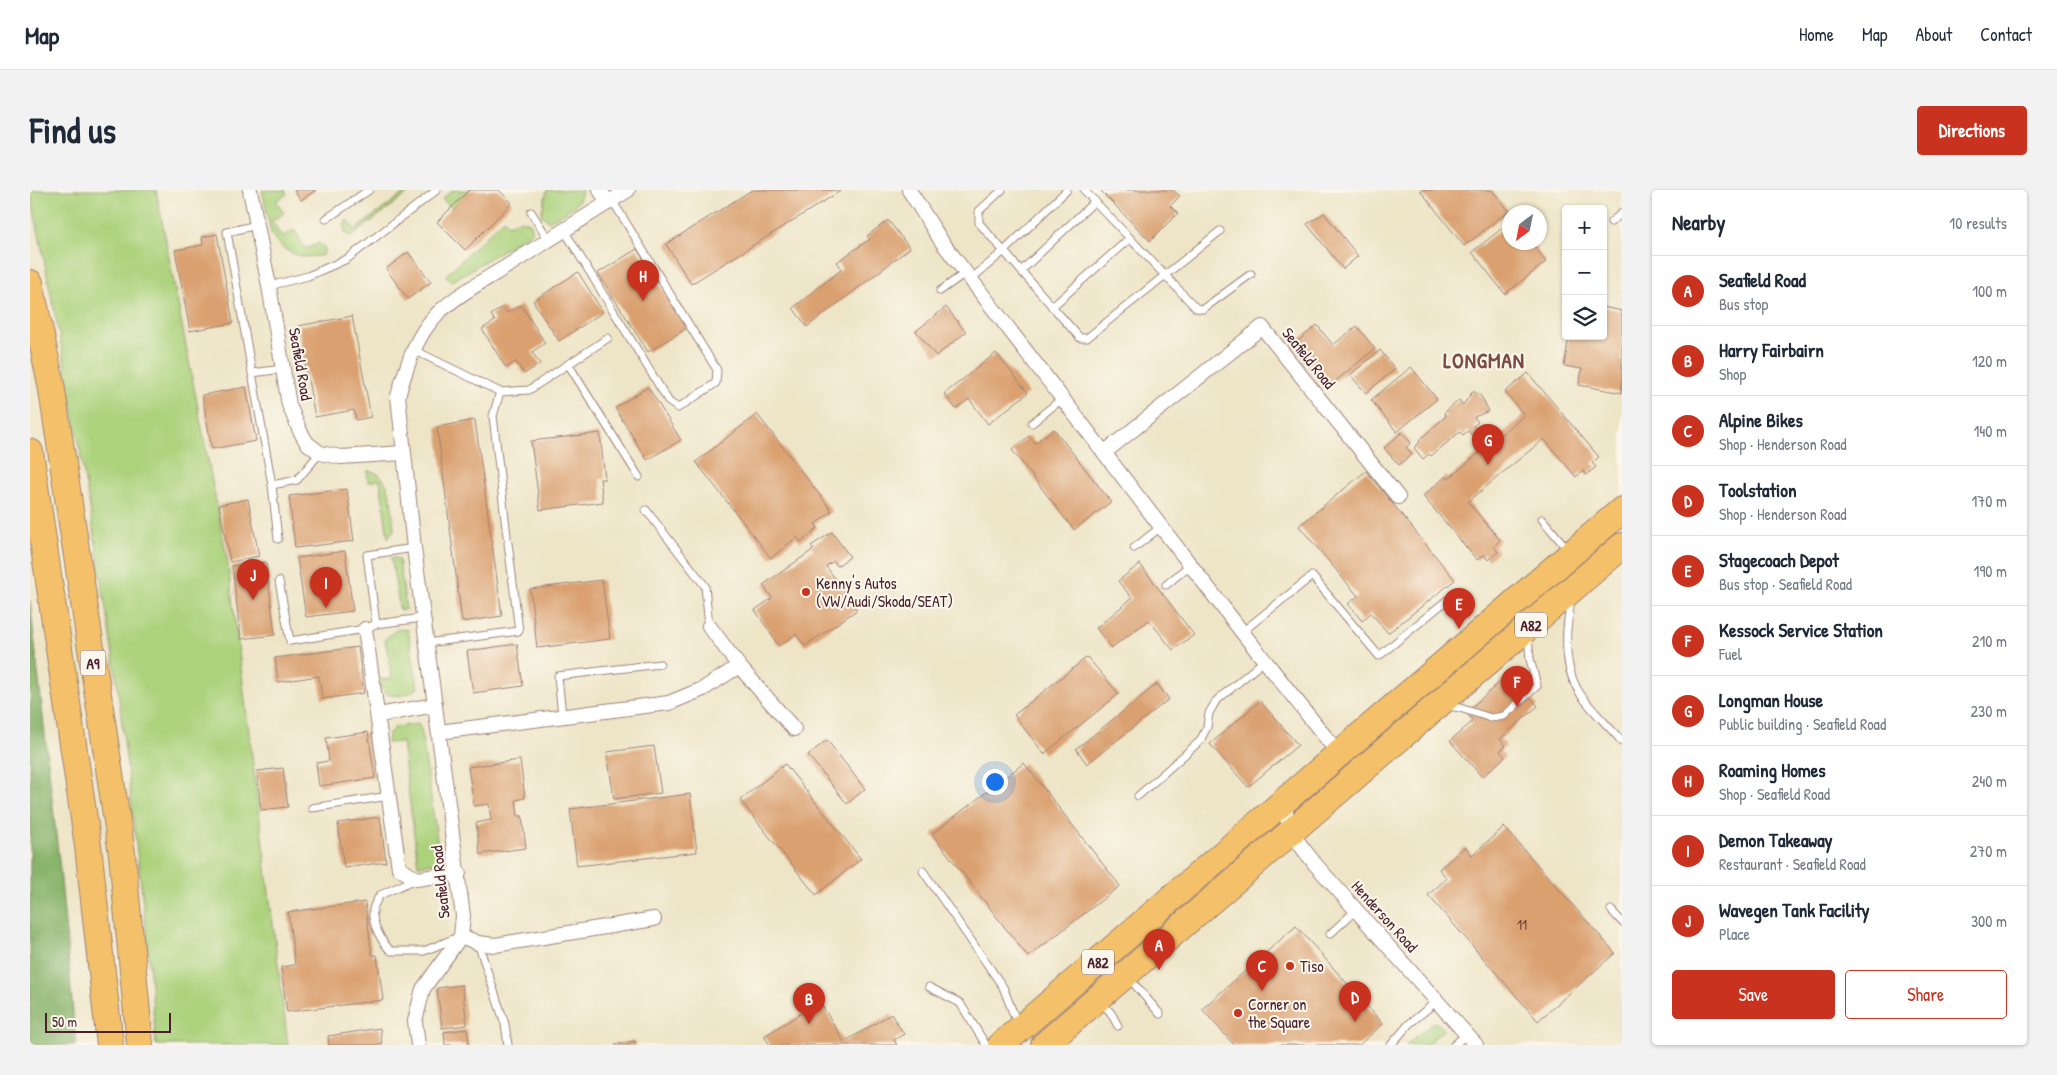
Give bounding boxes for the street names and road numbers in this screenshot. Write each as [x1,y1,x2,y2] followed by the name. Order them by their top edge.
[1277,323,1341,393] street label: Seafield Road
[284,326,318,402] street label: Seafield Road
[1515,612,1547,638] road number: A82
[80,650,106,676] road number: A9
[425,844,455,920] street label: Seafield Road
[1347,875,1423,957] street label: Henderson Road
[1082,950,1114,974] road number: A82

